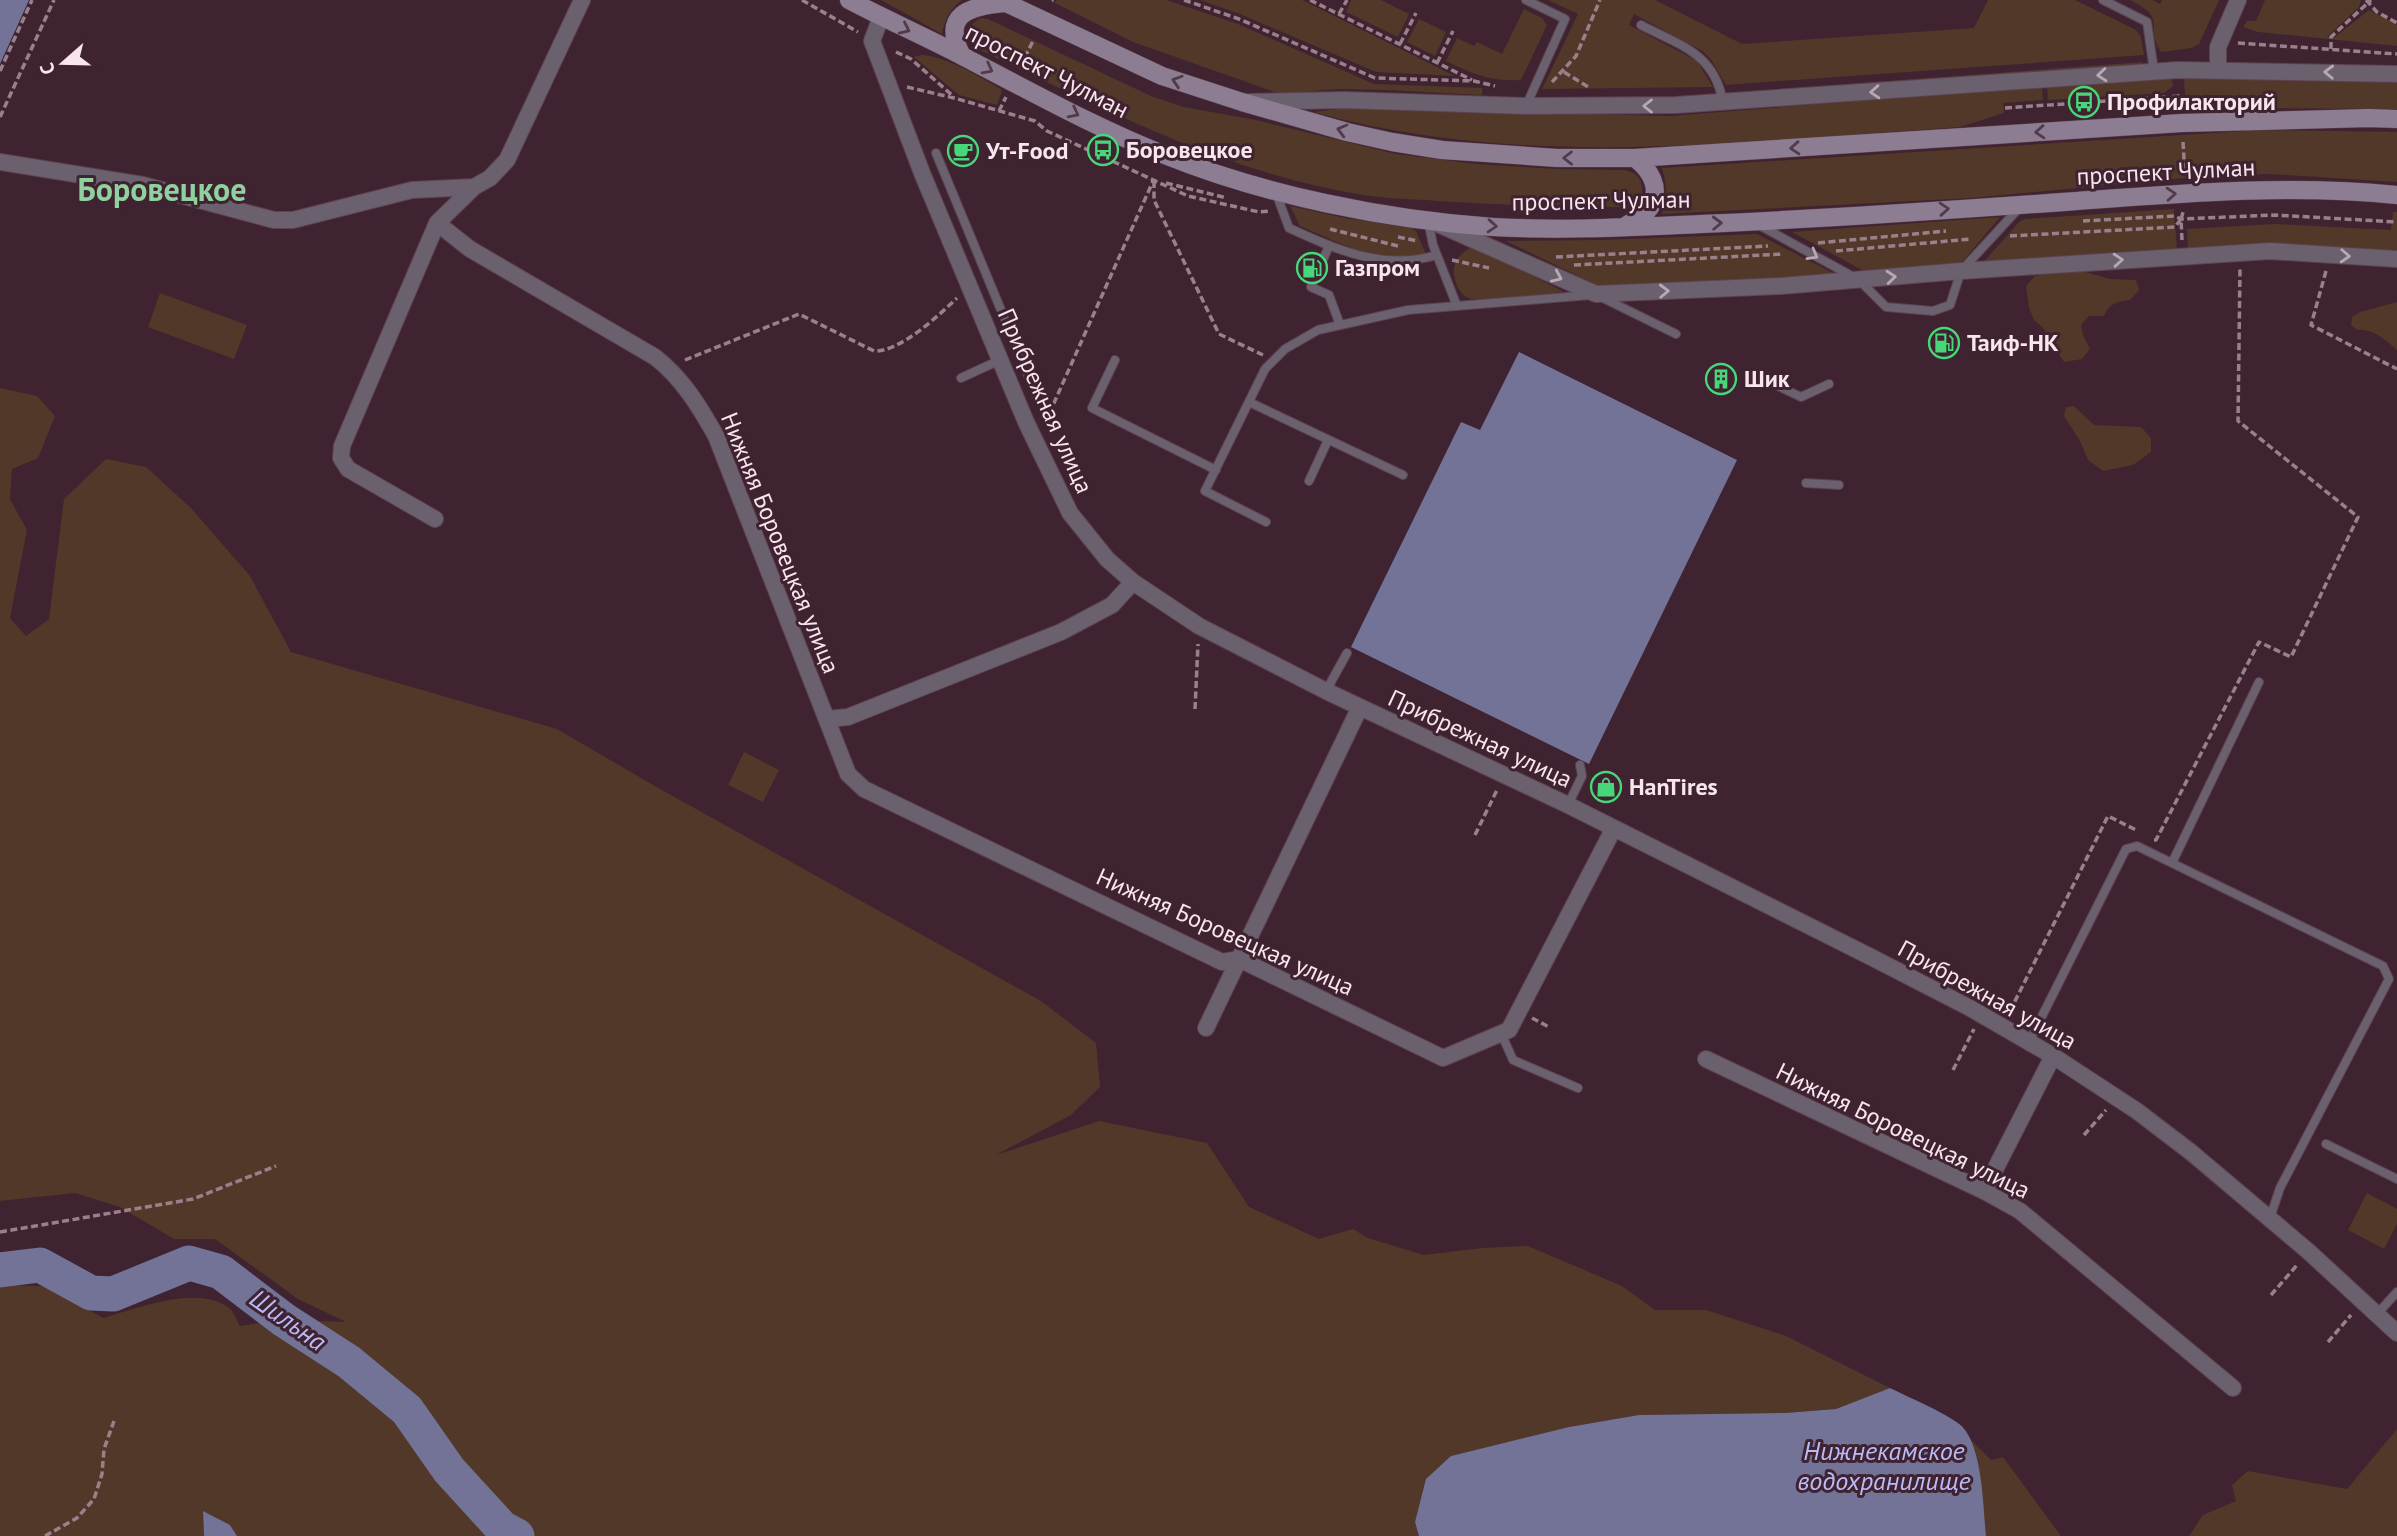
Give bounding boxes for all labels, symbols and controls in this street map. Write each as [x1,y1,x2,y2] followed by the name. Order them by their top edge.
[960,16,1134,125] street label: проспект Чулман
[898,20,910,34] one-way arrow
[28,28,98,98] north arrow
[34,59,60,78] text: С
[980,61,993,75] one-way arrow
[2323,65,2334,80] one-way arrow
[2096,67,2107,82] one-way arrow
[1171,75,1183,89] one-way arrow
[1869,84,1880,99] one-way arrow
[2067,85,2101,119] bus stop icon: Профилакторий
[2107,86,2276,117] place label: Профилакторий
[1642,98,1652,114] one-way arrow
[1067,105,1079,119] one-way arrow
[1336,124,1348,138] one-way arrow
[2034,124,2045,139] one-way arrow
[1086,133,1120,167] bus stop icon: Боровецкое
[946,134,980,168] cafe icon: Ут-Food
[1126,134,1253,165] place label: Боровецкое
[985,135,1068,166] place label: Ут-Food
[1789,140,1800,155] one-way arrow
[1562,150,1572,166] one-way arrow
[2076,151,2256,192] street label: проспект Чулман
[78,168,246,210] district label: Боровецкое
[1511,183,1691,218] street label: проспект Чулман
[2166,187,2177,202] one-way arrow
[1939,202,1950,217] one-way arrow
[1712,216,1723,231] one-way arrow
[1487,218,1498,233] one-way arrow
[1805,247,1818,260] one-way arrow
[2340,249,2351,264] one-way arrow
[1295,251,1329,285] fuel station icon: Газпром
[1335,252,1420,283] place label: Газпром
[2113,253,2124,268] one-way arrow
[1550,269,1563,283] one-way arrow
[1886,270,1897,285] one-way arrow
[1659,284,1670,299] one-way arrow
[991,303,1100,498] street label: Прибрежная улица
[1927,326,1961,360] fuel station icon: Таиф-НК
[1967,327,2059,358] place label: Таиф-НК
[1704,362,1738,396] building icon: Шик
[1744,363,1790,394] place label: Шик
[714,408,847,678] street label: Нижняя Боровецкая улица
[1383,682,1577,795] street label: Прибрежная улица
[1589,770,1623,804] shop icon: HanTires
[1629,771,1718,802] place label: HanTires
[1092,861,1359,1002] street label: Нижняя Боровецкая улица
[1893,933,2082,1056] street label: Прибрежная улица
[1771,1056,2035,1206] street label: Нижняя Боровецкая улица
[244,1282,333,1358] water label: Шильна
[1797,1434,1971,1497] water label: Нижнекамское водохранилище

